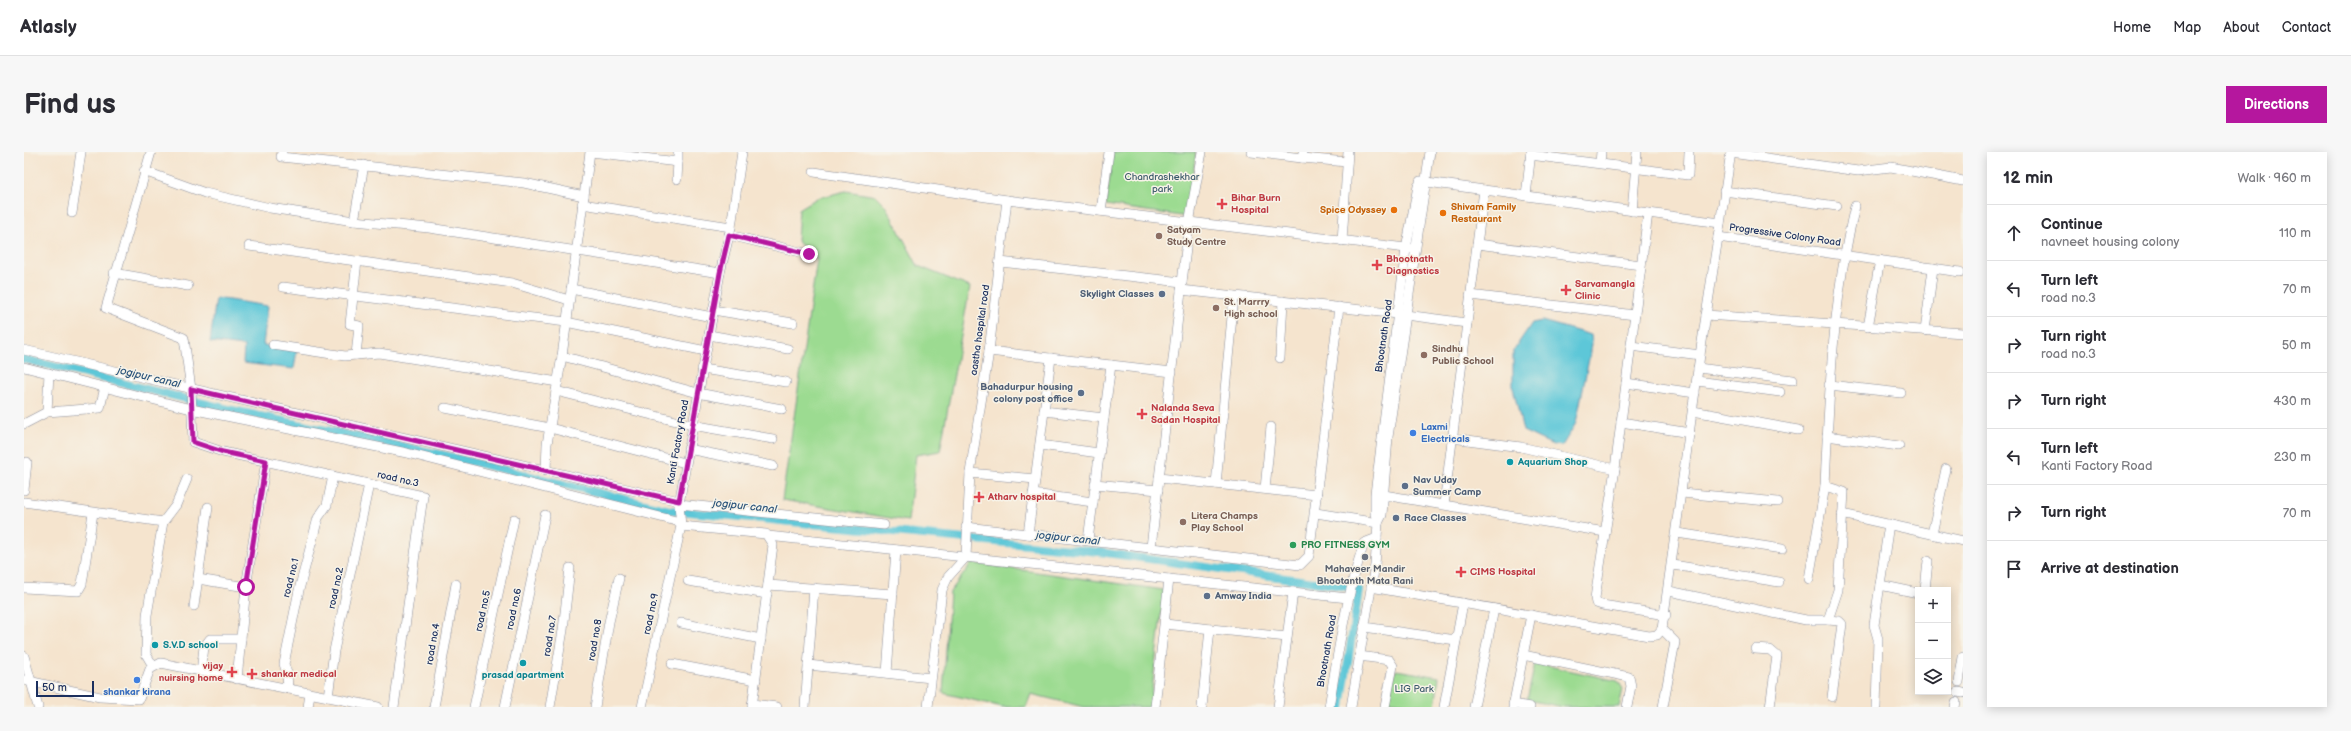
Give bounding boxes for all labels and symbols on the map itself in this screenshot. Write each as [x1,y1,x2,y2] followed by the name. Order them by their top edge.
[1125,171,1200,195] park label: Chandrashekhar park
[1231,192,1281,216] place label: Bihar Burn Hospital
[1216,198,1228,210] marker: Bihar Burn Hospital
[1451,201,1517,225] place label: Shivam Family Restaurant
[1320,204,1386,216] place label: Spice Odyssey
[1389,205,1399,215] marker: Spice Odyssey
[1438,208,1448,218] marker: Shivam Family Restaurant
[1728,221,1842,249] street label: Progressive Colony Road
[1167,224,1226,248] place label: Satyam Study Centre
[1154,231,1164,241] marker: Satyam Study Centre
[800,245,818,263] route end
[1386,253,1439,277] place label: Bhootnath Diagnostics
[1371,259,1383,271] marker: Bhootnath Diagnostics
[1575,278,1635,302] place label: Sarvamangla Clinic
[968,284,992,376] street label: aastha hospital road
[1560,284,1572,296] marker: Sarvamangla Clinic
[1080,288,1154,300] place label: Skylight Classes
[1157,289,1167,299] marker: Skylight Classes
[1224,296,1277,320] place label: St. Marrry High school
[1373,299,1395,373] street label: Bhootnath Road
[1211,303,1221,313] marker: St. Marrry High school
[1432,343,1494,367] place label: Sindhu Public School
[1419,350,1429,360] marker: Sindhu Public School
[114,363,182,391] water label: jogipur canal
[980,381,1073,405] place label: Bahadurpur housing colony post office
[1076,388,1086,398] marker: Bahadurpur housing colony post office
[665,398,691,485] street label: Kanti Factory Road
[1151,402,1220,426] place label: Nalanda Seva Sadan Hospital
[1136,408,1148,420] marker: Nalanda Seva Sadan Hospital
[1421,421,1470,445] place label: Laxmi Electricals
[1408,428,1418,438] marker: Laxmi Electricals
[1517,456,1588,468] place label: Aquarium Shop
[1505,457,1515,467] marker: Aquarium Shop
[376,468,420,490] street label: road no.3
[1413,474,1482,498] place label: Nav Uday Summer Camp
[1400,481,1410,491] marker: Nav Uday Summer Camp
[973,491,985,503] marker: Atharv hospital
[987,491,1056,503] place label: Atharv hospital
[710,496,778,516] water label: jogipur canal
[1191,510,1258,534] place label: Litera Champs Play School
[1404,512,1466,524] place label: Race Classes
[1391,513,1401,523] marker: Race Classes
[1178,517,1188,527] marker: Litera Champs Play School
[1033,528,1101,548] water label: jogipur canal
[1301,539,1390,551] place label: PRO FITNESS GYM
[1288,540,1298,550] marker: PRO FITNESS GYM
[1360,552,1370,562] marker: Mahaveer Mandir Bhootanth Mata Rani
[280,557,302,599] street label: road no.1
[1317,563,1413,587] place label: Mahaveer Mandir Bhootanth Mata Rani
[326,566,346,610] street label: road no.2
[1455,566,1467,578] marker: CIMS Hospital
[1470,566,1536,578] place label: CIMS Hospital
[237,578,255,596] route start
[504,587,524,631] street label: road no.6
[473,589,493,633] street label: road no.5
[1214,590,1272,602] place label: Amway India
[1202,591,1212,601] marker: Amway India
[641,592,661,636] street label: road no.9
[1315,614,1339,688] street label: Bhootnath Road
[541,615,559,657] street label: road no.7
[585,618,605,662] street label: road no.8
[423,622,443,666] street label: road no.4
[163,639,218,651] place label: S.V.D school
[150,640,160,650] marker: S.V.D school
[518,658,528,668] marker: prasad apartment
[159,660,223,684] place label: vijay nuirsing home
[226,666,238,678] marker: vijay nuirsing home
[246,668,258,680] marker: shankar medical
[261,668,336,680] place label: shankar medical
[482,669,565,681] place label: prasad apartment
[132,675,142,685] marker: shankar kirana
[36,679,94,698] scale bar
[1394,683,1434,695] park label: LIG Park
[103,686,171,698] place label: shankar kirana

